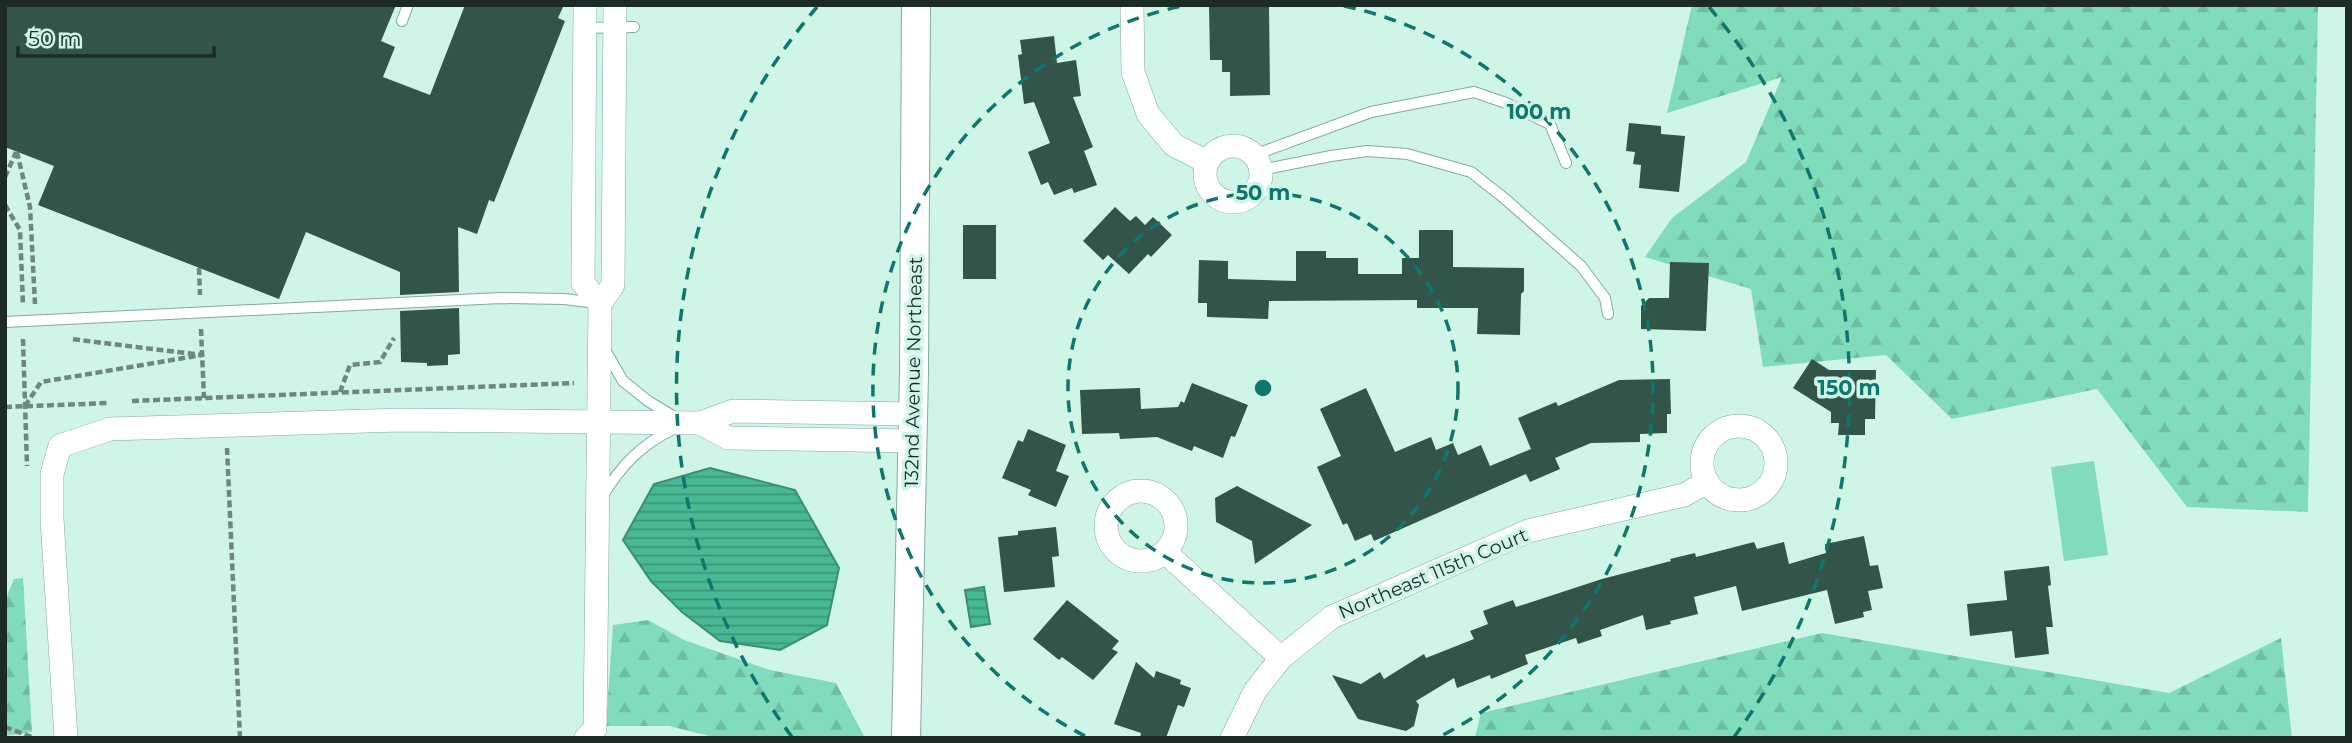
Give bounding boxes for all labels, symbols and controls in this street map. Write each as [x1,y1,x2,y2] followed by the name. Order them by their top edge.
[18,14,214,58] scale bar
[28,26,82,51] text: 50 m
[1507,99,1571,124] text: 100 m
[1236,180,1290,205] text: 50 m
[900,256,927,488] street label: 132nd Avenue Northeast
[1818,375,1880,400] text: 150 m
[1251,376,1275,400] centre of rings
[1335,523,1532,624] street label: Northeast 115th Court

